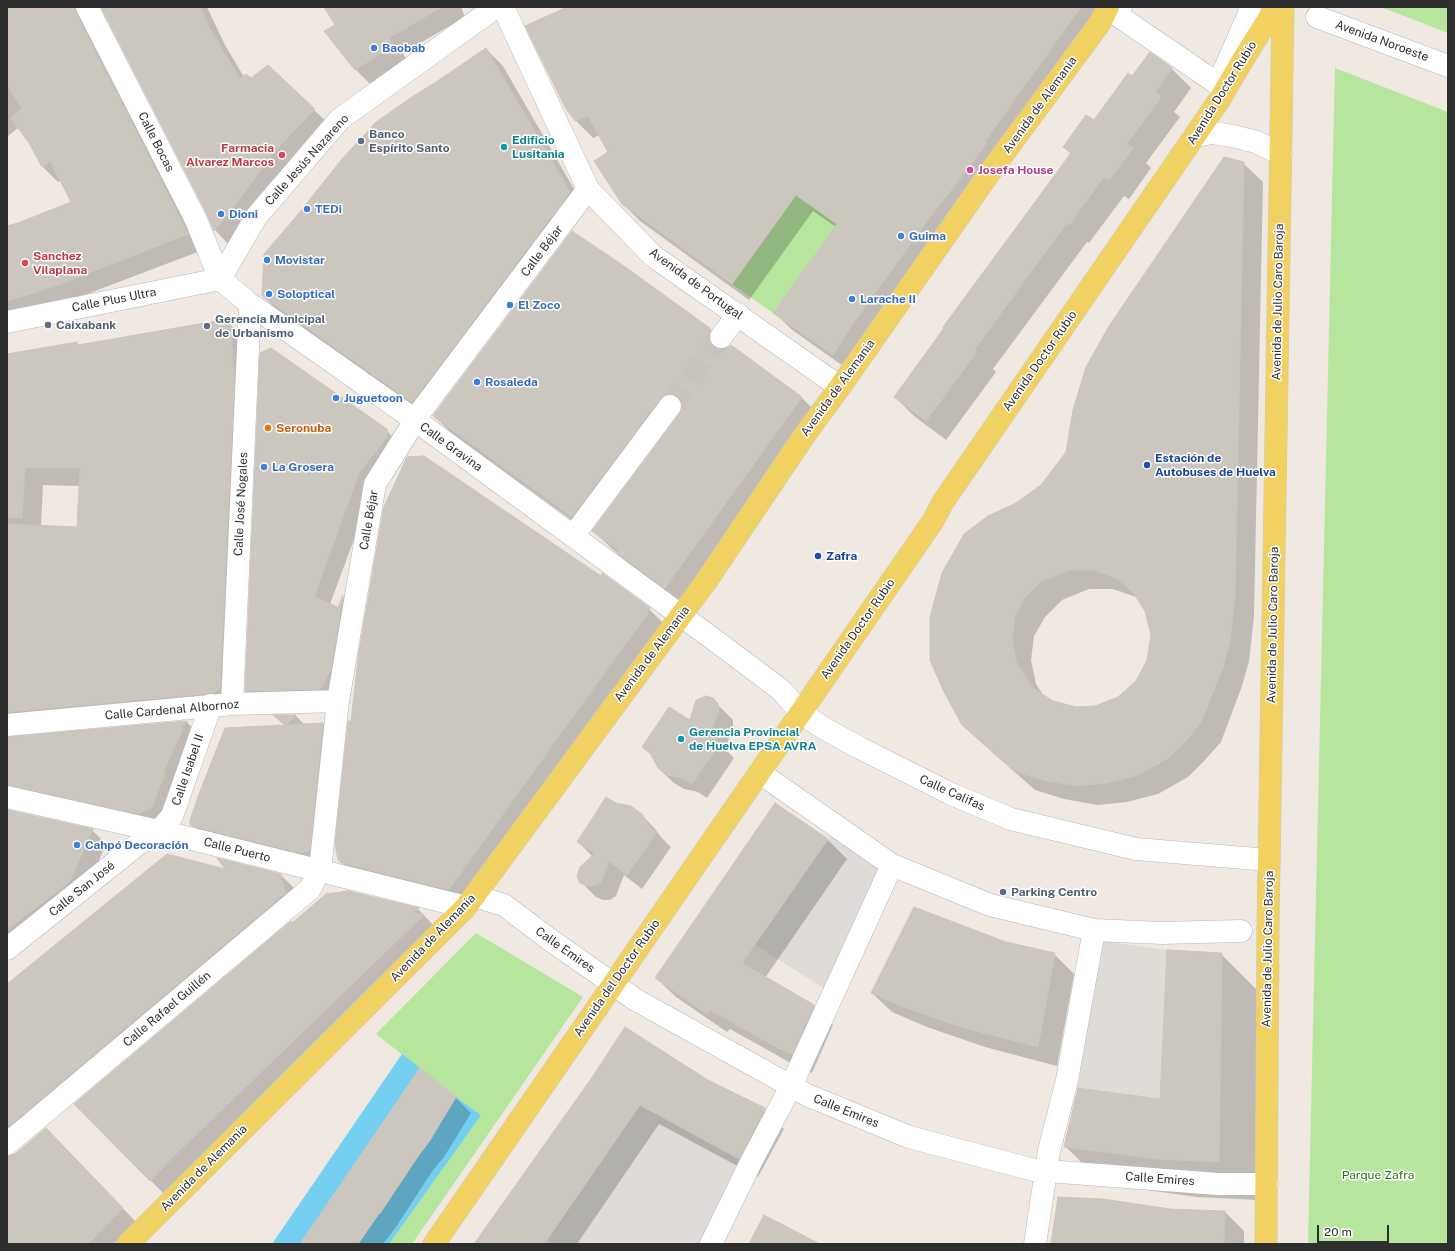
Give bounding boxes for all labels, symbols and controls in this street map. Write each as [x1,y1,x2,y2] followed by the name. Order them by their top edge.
[1333,17,1431,65] street label: Avenida Noroeste
[1184,39,1260,147] street label: Avenida Doctor Rubio
[382,41,425,55] place label: Baobab
[369,43,379,53] marker: Baobab
[1000,54,1080,156] street label: Avenida de Alemania
[135,110,177,174] street label: Calle Bocas
[262,111,352,209] street label: Calle Jesús Nazareno
[369,127,450,155] place label: Banco Espírito Santo
[512,133,565,161] place label: Edificio Lusitania
[356,136,366,146] marker: Banco Espírito Santo
[186,141,274,169] place label: Farmacia Alvarez Marcos
[499,142,509,152] marker: Edificio Lusitania
[277,150,287,160] marker: Farmacia Alvarez Marcos
[978,163,1054,177] place label: Josefa House
[965,165,975,175] marker: Josefa House
[315,202,342,216] place label: TEDi
[302,204,312,214] marker: TEDi
[229,207,258,221] place label: Dioni
[216,209,226,219] marker: Dioni
[518,222,566,280] street label: Calle Béjar
[1269,223,1287,381] street label: Avenida de Julio Caro Baroja
[909,229,946,243] place label: Guima
[896,231,906,241] marker: Guima
[646,245,746,323] street label: Avenida de Portugal
[33,249,87,277] place label: Sanchez Vilaplana
[275,253,325,267] place label: Movistar
[262,255,272,265] marker: Movistar
[20,258,30,268] marker: Sanchez Vilaplana
[71,285,157,315] street label: Calle Plus Ultra
[277,287,335,301] place label: Soloptical
[264,289,274,299] marker: Soloptical
[860,292,916,306] place label: Larache II
[847,294,857,304] marker: Larache II
[518,298,560,312] place label: El Zoco
[505,300,515,310] marker: El Zoco
[1000,308,1080,414] street label: Avenida Doctor Rubio
[215,312,325,340] place label: Gerencia Municipal de Urbanismo
[56,318,116,332] place label: Caixabank
[43,320,53,330] marker: Caixabank
[202,321,212,331] marker: Gerencia Municipal de Urbanismo
[798,337,878,439] street label: Avenida de Alemania
[485,375,538,389] place label: Rosaleda
[472,377,482,387] marker: Rosaleda
[344,391,403,405] place label: Juguetoon
[331,393,341,403] marker: Juguetoon
[417,420,485,474] street label: Calle Gravina
[276,421,331,435] place label: Seronuba
[263,423,273,433] marker: Seronuba
[1155,451,1276,479] place label: Estación de Autobuses de Huelva
[231,452,251,556] street label: Calle José Nogales
[272,460,334,474] place label: La Grosera
[1142,460,1152,470] marker: Estación de Autobuses de Huelva
[259,462,269,472] marker: La Grosera
[357,489,381,551] street label: Calle Béjar
[1264,546,1282,704] street label: Avenida de Julio Caro Baroja
[826,549,857,563] place label: Zafra
[813,551,823,561] marker: Zafra
[818,576,898,682] street label: Avenida Doctor Rubio
[611,603,693,705] street label: Avenida de Alemania
[104,697,240,723] street label: Calle Cardenal Albornoz
[689,725,816,753] place label: Gerencia Provincial de Huelva EPSA AVRA
[169,732,207,808] street label: Calle Isabel II
[676,734,686,744] marker: Gerencia Provincial de Huelva EPSA AVRA
[917,772,987,814] street label: Calle Califas
[202,835,272,865] street label: Calle Puerto
[85,838,189,852] place label: Cahpó Decoración
[72,840,82,850] marker: Cahpó Decoración
[46,858,118,920] street label: Calle San José
[1259,870,1277,1028] street label: Avenida de Julio Caro Baroja
[1011,885,1097,899] place label: Parking Centro
[998,887,1008,897] marker: Parking Centro
[387,891,479,985] street label: Avenida de Alemania
[571,917,663,1039] street label: Avenida del Doctor Rubio
[532,924,598,976] street label: Calle Emires
[120,968,214,1050] street label: Calle Rafael Guillén
[811,1091,881,1131] street label: Calle Emires
[158,1122,250,1214] street label: Avenida de Alemania
[1342,1168,1414,1182] park label: Parque Zafra
[1125,1169,1195,1189] street label: Calle Emires
[1319,1217,1391,1243] scale bar
[1324,1225,1352,1239] text: 20 m

